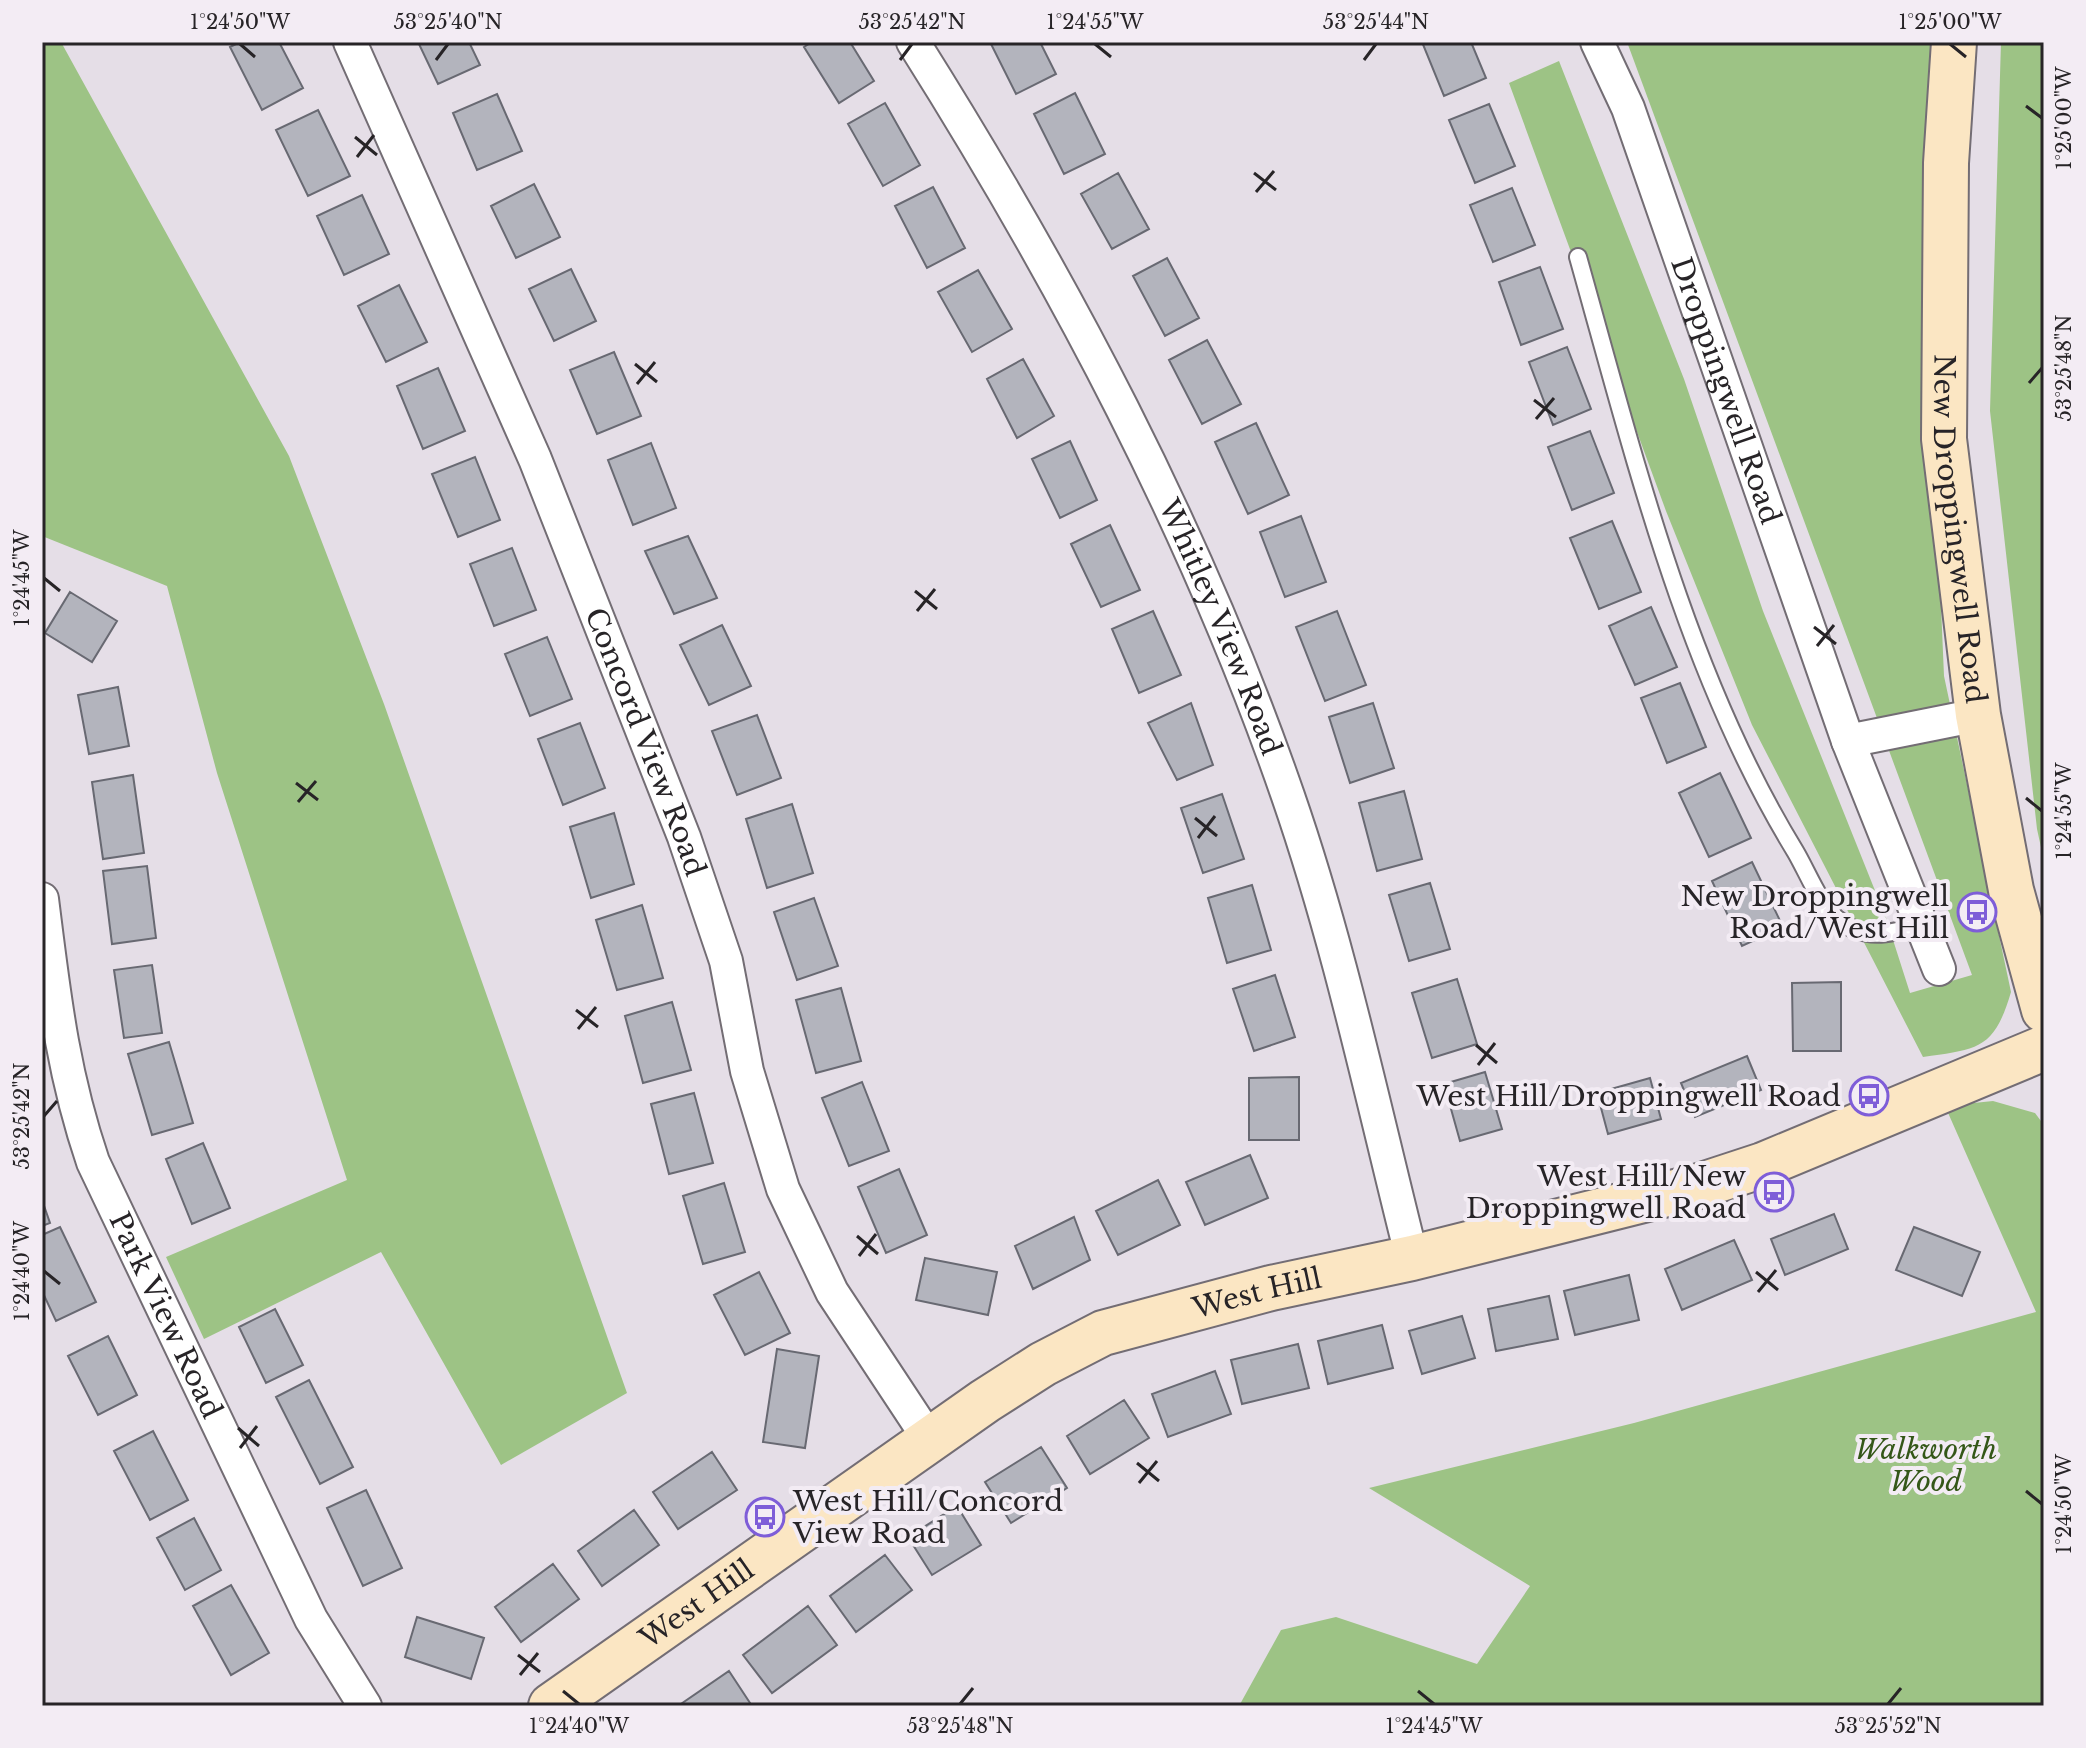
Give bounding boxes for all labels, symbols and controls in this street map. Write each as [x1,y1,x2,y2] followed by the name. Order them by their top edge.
[190,10,290,34] text: 1°24'50"W
[393,10,503,34] text: 53°25'40"N
[858,10,966,34] text: 53°25'42"N
[1047,10,1144,34] text: 1°24'55"W
[1323,10,1429,34] text: 53°25'44"N
[1898,10,2002,34] text: 1°25'00"W
[2052,66,2076,170] text: 1°25'00"W
[1663,253,1788,529] street label: Droppingwell Road
[2052,314,2076,422] text: 53°25'48"N
[1926,354,1993,706] street label: New Droppingwell Road
[1151,493,1289,760] street label: Whitley View Road
[10,529,34,626] text: 1°24'45"W
[577,603,713,881] street label: Concord View Road
[2052,762,2076,859] text: 1°24'55"W
[1680,879,1949,946] place label: New Droppingwell Road/West Hill
[1956,891,1998,933] bus stop icon: New Droppingwell Road/West Hill
[10,1062,34,1170] text: 53°25'42"N
[1848,1075,1890,1117] bus stop icon: West Hill/Droppingwell Road
[1415,1079,1841,1114] place label: West Hill/Droppingwell Road
[1466,1159,1746,1226] place label: West Hill/New Droppingwell Road
[1753,1171,1795,1213] bus stop icon: West Hill/New Droppingwell Road
[102,1207,230,1424] street label: Park View Road
[10,1221,34,1321] text: 1°24'40"W
[1188,1261,1325,1327] street label: West Hill
[1855,1432,1997,1499] park label: Walkworth Wood
[2052,1454,2076,1554] text: 1°24'50"W
[792,1484,1063,1551] place label: West Hill/Concord View Road
[744,1496,786,1538] bus stop icon: West Hill/Concord View Road
[632,1552,761,1657] street label: West Hill
[529,1714,629,1738] text: 1°24'40"W
[906,1714,1014,1738] text: 53°25'48"N
[1386,1714,1483,1738] text: 1°24'45"W
[1834,1714,1942,1738] text: 53°25'52"N

